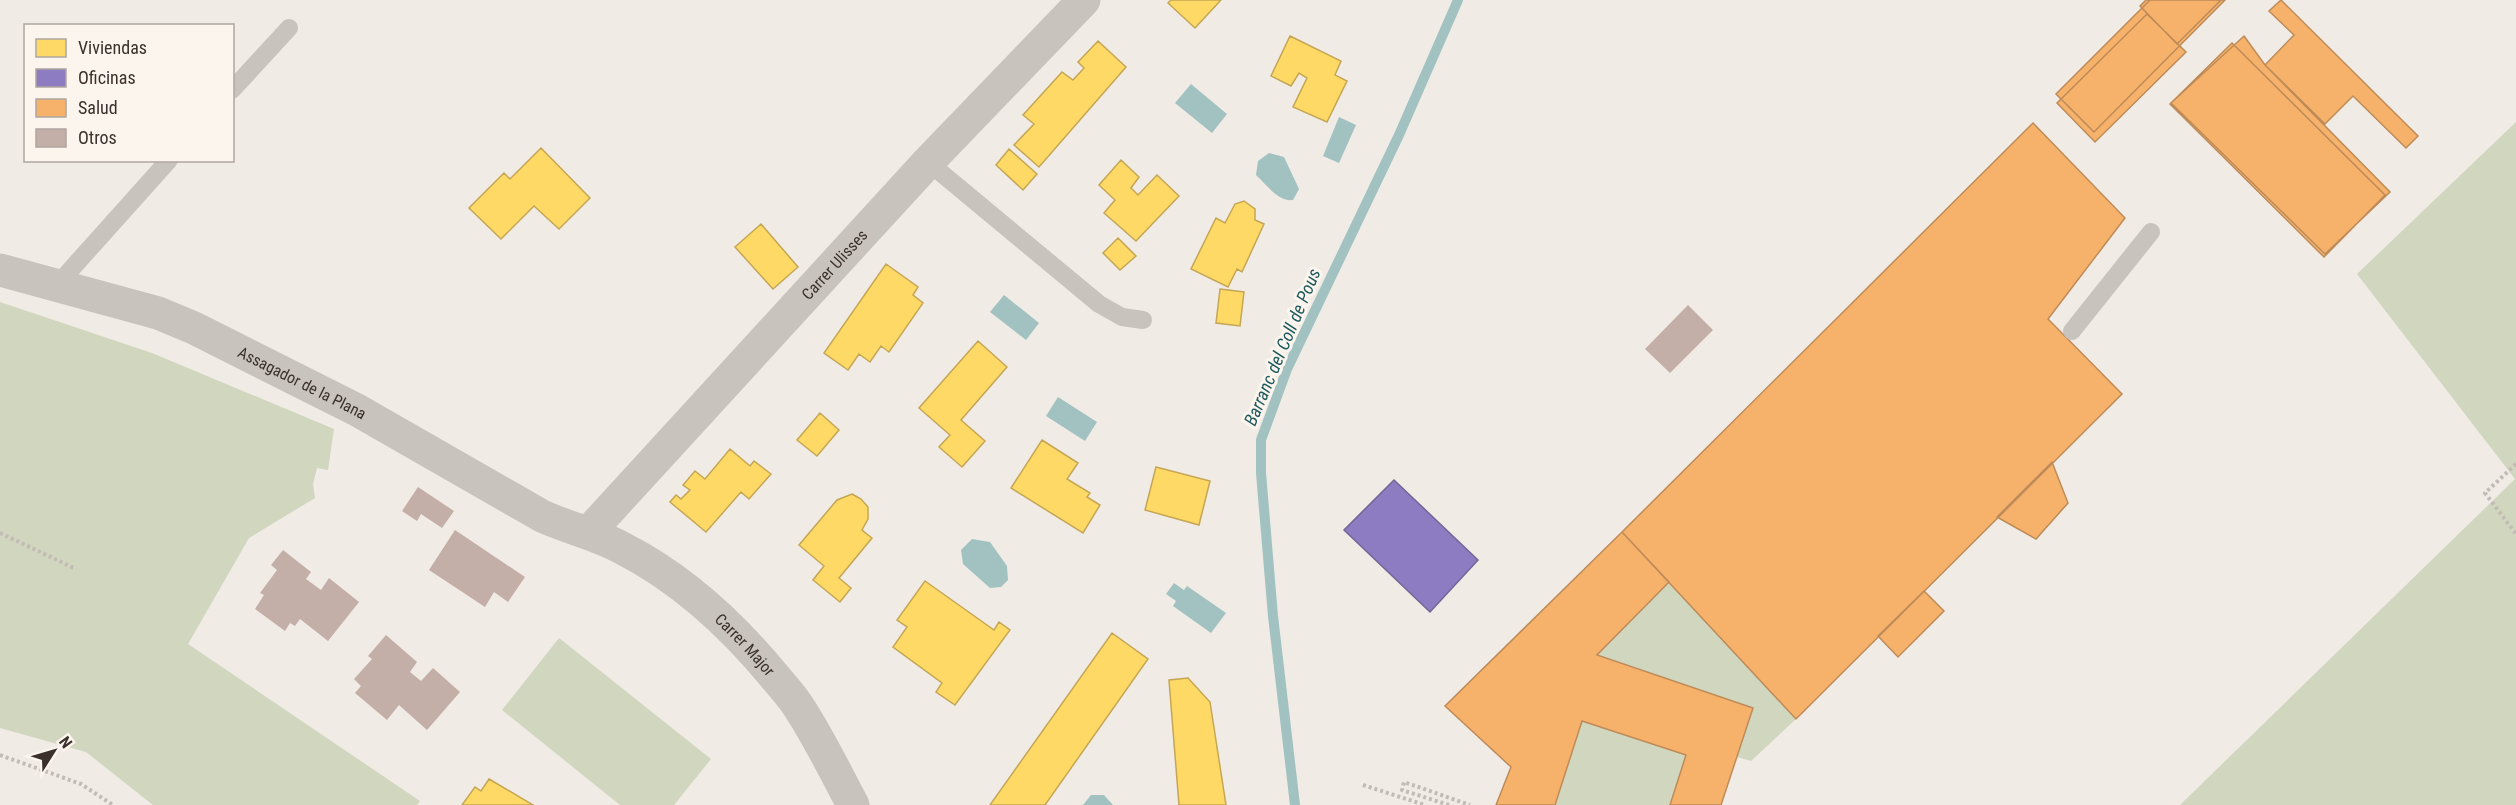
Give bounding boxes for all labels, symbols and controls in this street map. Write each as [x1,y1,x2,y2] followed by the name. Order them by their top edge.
[24,24,234,162] legend
[78,37,147,58] text: Viviendas
[78,67,136,88] text: Oficinas
[78,97,118,118] text: Salud
[78,127,117,148] text: Otros
[797,225,871,303] street label: Carrer Ulisses
[1239,265,1325,429] water label: Barranc del Coll de Pous
[235,342,370,423] street label: Assagador de la Plana
[711,609,779,680] street label: Carrer Major
[24,721,84,781] north arrow
[55,733,76,752] text: N

